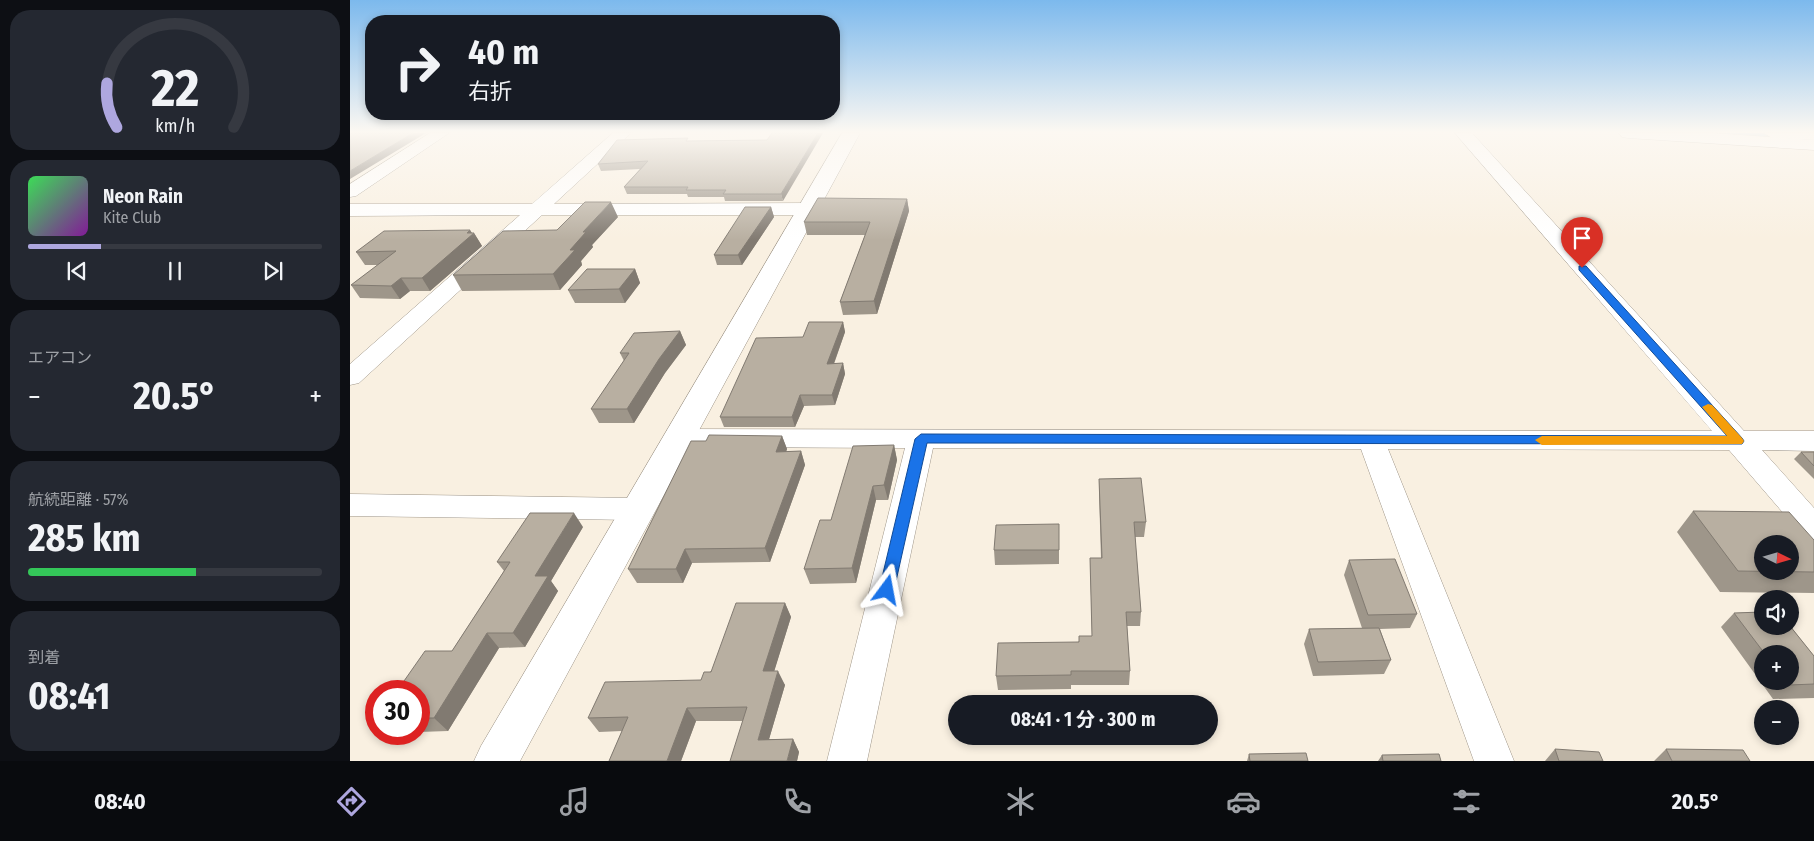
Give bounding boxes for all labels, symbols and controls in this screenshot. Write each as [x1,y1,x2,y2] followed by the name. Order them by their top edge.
[468,31,539,73] text: 40 m
[385,35,450,100] icon: right
[150,57,199,120] text: 22
[468,78,512,105] text: 右折
[155,115,195,137] text: km/h
[103,185,183,208] text: Neon Rain
[103,208,161,227] text: Kite Club
[1561,217,1603,268] pin
[1568,224,1596,252] icon: arrive
[63,257,91,285] icon: previous
[161,257,189,285] icon: pause
[259,257,287,285] icon: next
[28,348,92,367] text: エアコン
[133,373,217,419] text: 20.5°
[28,380,41,413] text: −
[309,380,322,413] text: +
[28,490,129,509] text: 航続距離 · 57%
[28,515,141,561] text: 285 km
[1754,535,1799,580] north arrow
[1754,535,1799,745] map controls
[860,563,912,615] position arrow
[1754,590,1799,635] button: sound
[1754,645,1799,690] button: +
[28,648,60,667] text: 到着
[28,673,110,719] text: 08:41
[365,680,430,745] speed limit sign: 30
[1754,700,1799,745] button: −
[1011,708,1155,731] text: 08:41 · 1 分 · 300 m
[334,784,369,819] icon: directions
[557,784,592,819] icon: music
[780,784,815,819] icon: phone
[1003,784,1038,819] icon: climate
[1226,784,1261,819] icon: car
[1449,784,1484,819] icon: filters
[94,788,146,815] text: 08:40
[1672,788,1720,815] text: 20.5°

